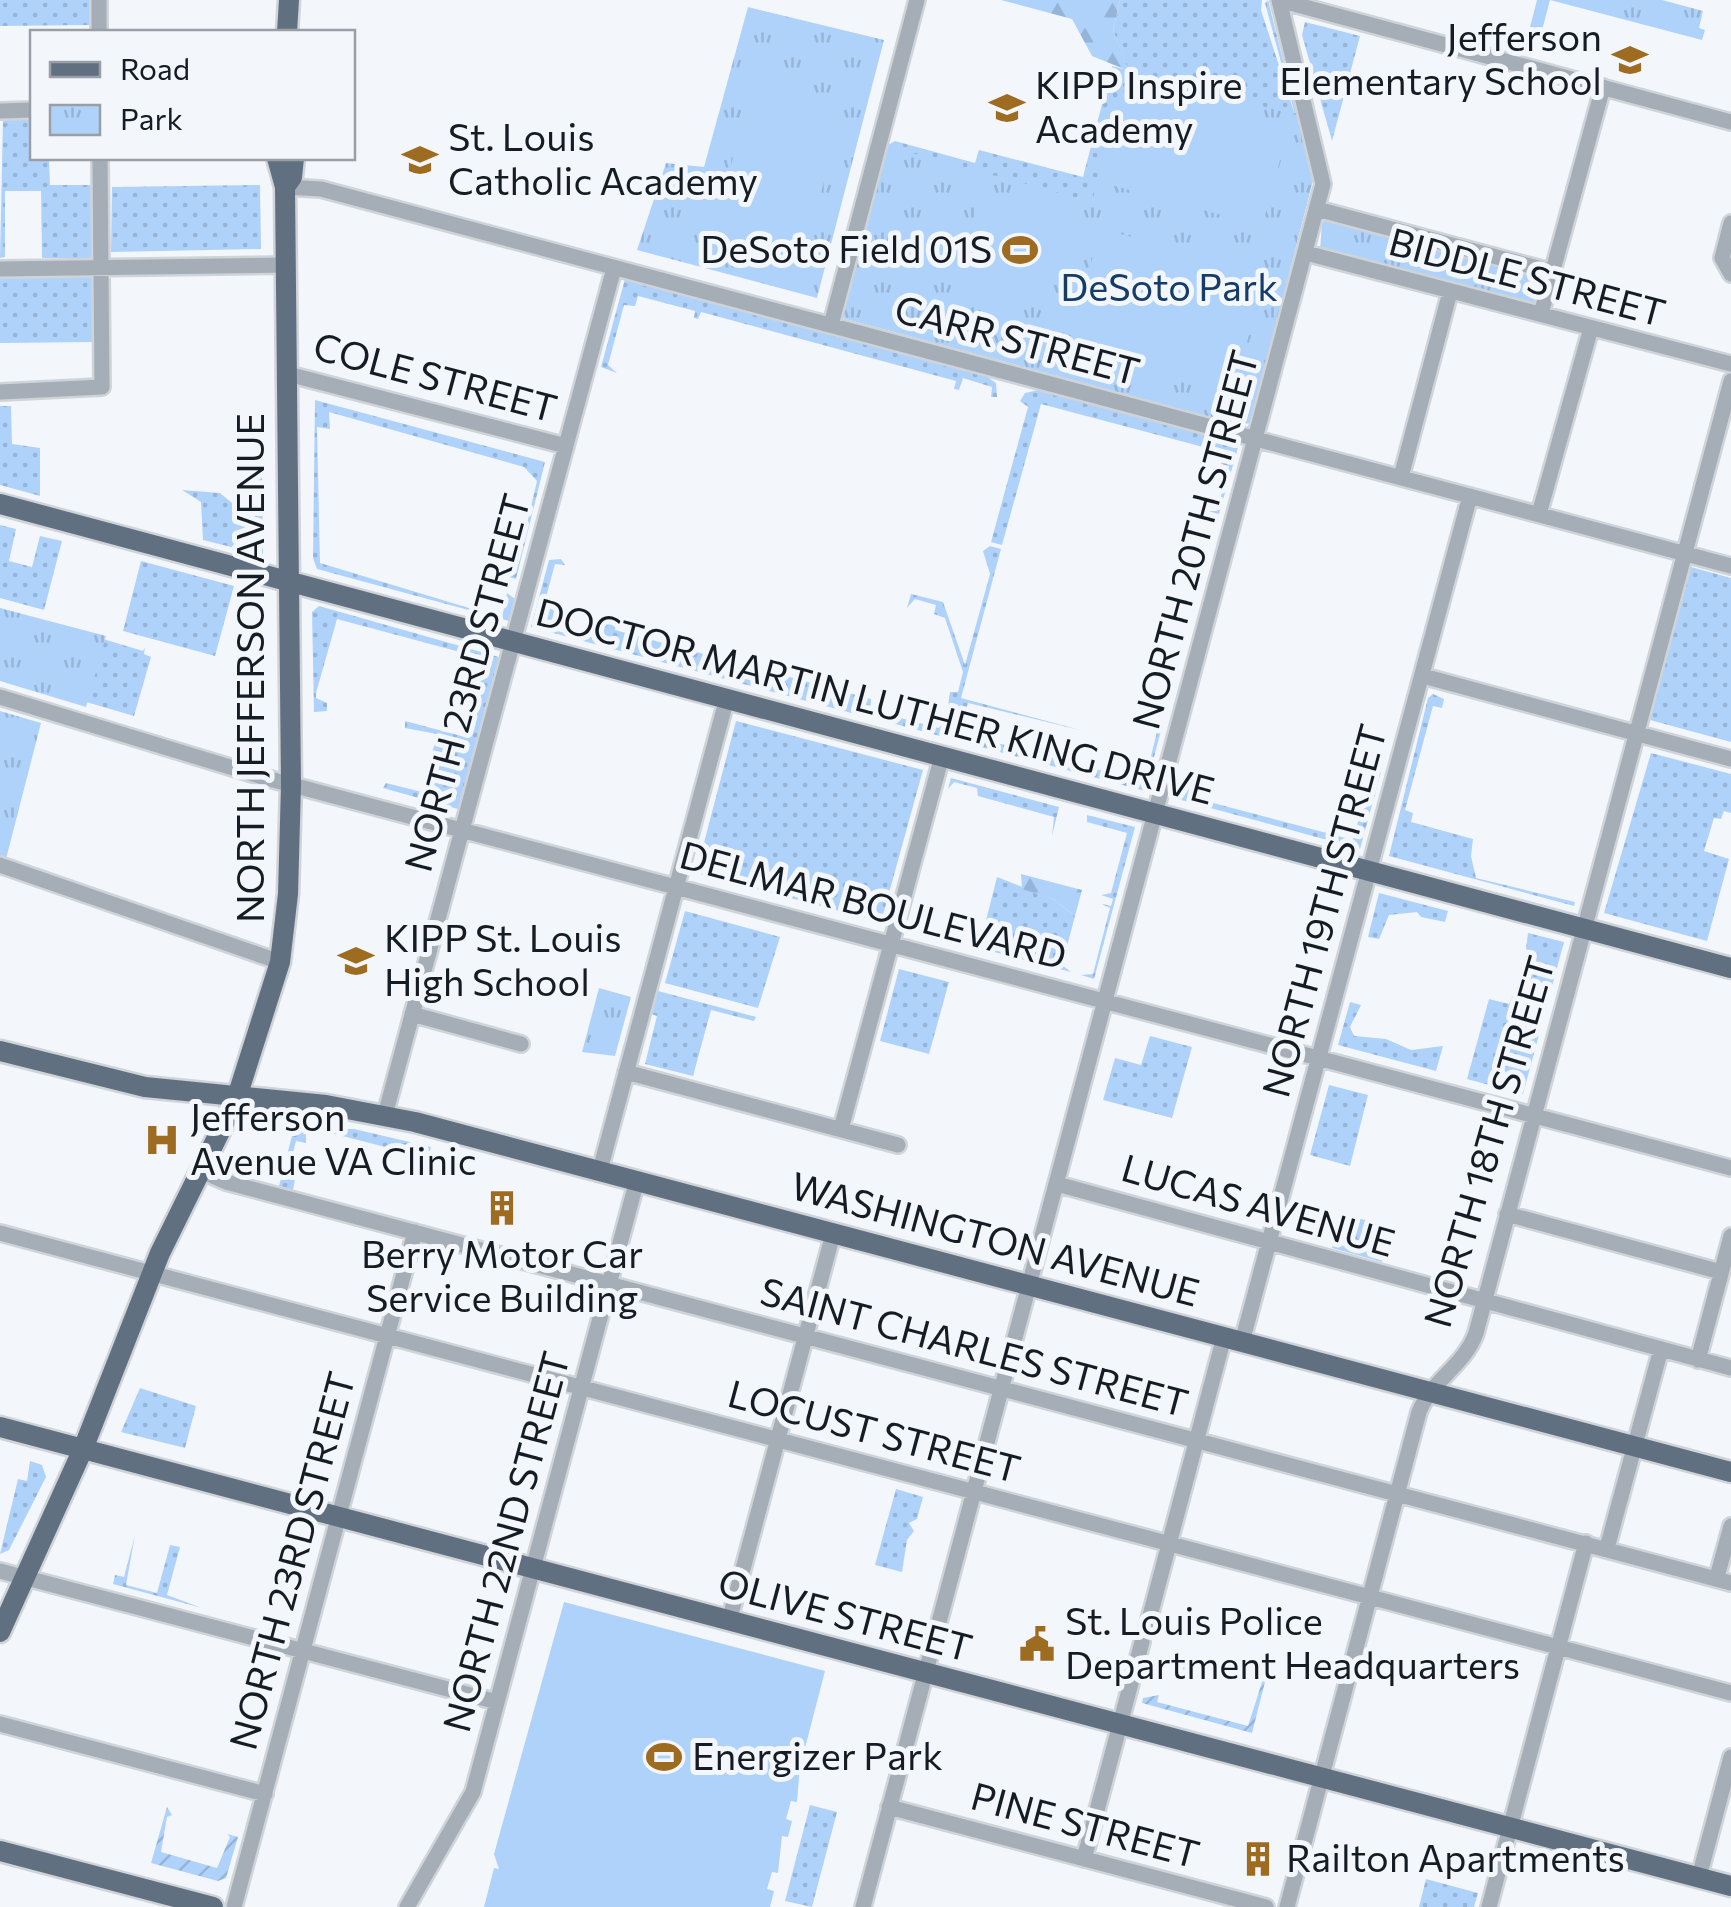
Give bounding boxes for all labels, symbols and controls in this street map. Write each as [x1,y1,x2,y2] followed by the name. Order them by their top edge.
[1279,12,1602,103] place label: Jefferson Elementary School
[30,30,355,160] legend
[1611,41,1649,79] school or university icon: Jefferson Elementary School
[120,49,190,86] text: Road
[1035,60,1243,151] place label: KIPP Inspire Academy
[988,89,1026,127] school or university icon: KIPP Inspire Academy
[120,99,183,136] text: Park
[448,112,758,203] place label: St. Louis Catholic Academy
[401,141,439,179] school or university icon: St. Louis Catholic Academy
[1385,216,1671,335] street label: BIDDLE STREET
[700,224,992,271] place label: DeSoto Field 01S
[1001,231,1039,269] sports icon: DeSoto Field 01S
[1060,262,1278,309] park label: DeSoto Park
[890,283,1145,394] street label: CARR STREET
[309,321,562,431] street label: COLE STREET
[1120,345,1267,734] street label: NORTH 20TH STREET
[225,413,272,923] street label: NORTH JEFFERSON AVENUE
[393,488,539,876] street label: NORTH 23RD STREET
[531,586,1220,813] street label: DOCTOR MARTIN LUTHER KING DRIVE
[1250,719,1395,1102] street label: NORTH 19TH STREET
[675,829,1072,978] street label: DELMAR BOULEVARD
[384,913,622,1004] place label: KIPP St. Louis High School
[337,942,375,980] school or university icon: KIPP St. Louis High School
[1412,950,1563,1332] street label: NORTH 18TH STREET
[190,1092,477,1183] place label: Jefferson Avenue VA Clinic
[143,1121,181,1159] hospital icon: Jefferson Avenue VA Clinic
[1117,1142,1401,1265] street label: LUCAS AVENUE
[786,1160,1205,1315] street label: WASHINGTON AVENUE
[483,1189,521,1227] building icon: Berry Motor Car Service Building
[361,1229,643,1320] place label: Berry Motor Car Service Building
[756,1266,1194,1425] street label: SAINT CHARLES STREET
[431,1346,578,1737] street label: NORTH 22ND STREET
[218,1366,364,1754] street label: NORTH 23RD STREET
[723,1368,1026,1491] street label: LOCUST STREET
[714,1557,978,1670] street label: OLIVE STREET
[1065,1596,1520,1687] place label: St. Louis Police Department Headquarters
[1018,1625,1056,1663] public building icon: St. Louis Police Department Headquarters
[692,1731,943,1778] place label: Energizer Park
[645,1738,683,1776] sports icon: Energizer Park
[967,1771,1205,1877] street label: PINE STREET
[1286,1833,1625,1880] place label: Railton Apartments
[1239,1840,1277,1878] building icon: Railton Apartments

